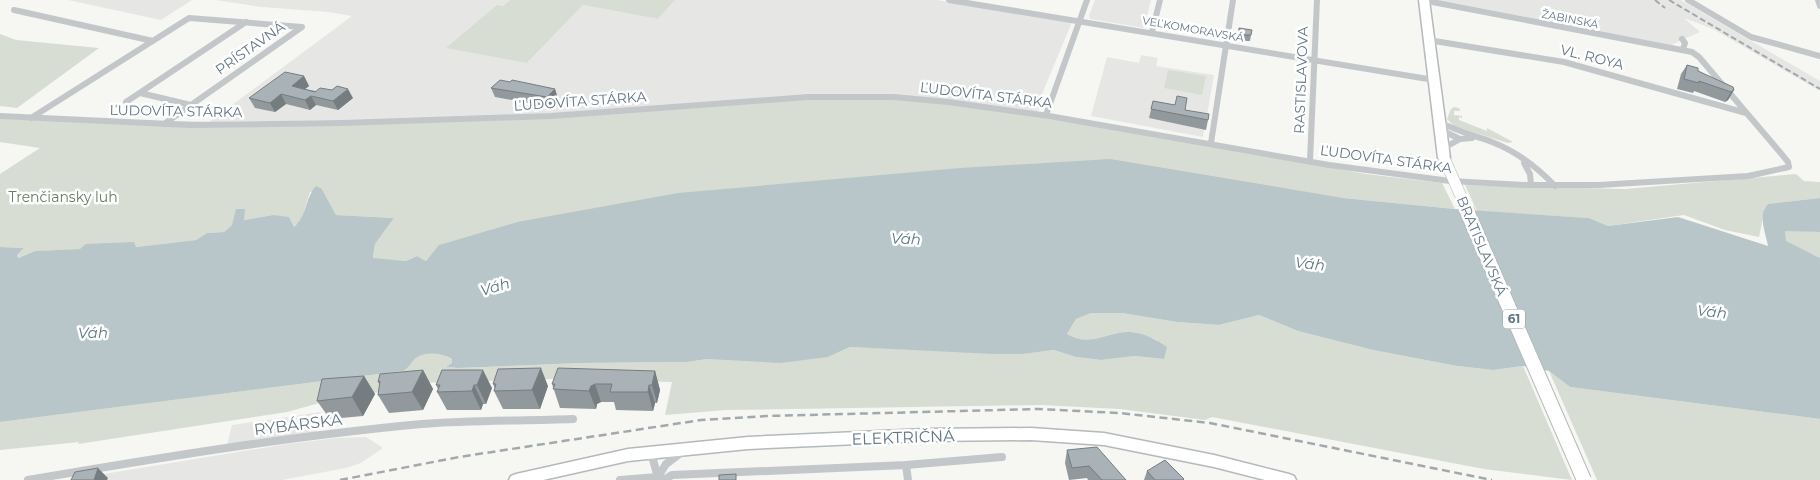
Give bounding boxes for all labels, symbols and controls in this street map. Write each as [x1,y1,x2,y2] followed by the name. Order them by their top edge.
[1540,7,1600,31] street label: ŽABINSKÁ
[1141,13,1245,45] street label: VEĽKOMORAVSKÁ
[212,17,289,79] street label: PRÍSTAVNÁ
[1290,25,1312,134] street label: RASTISLAVOVA
[1558,40,1626,74] street label: VL. ROYA
[919,78,1054,112] street label: ĽUDOVÍTA STÁRKA
[513,87,648,115] street label: ĽUDOVÍTA STÁRKA
[109,101,244,121] street label: ĽUDOVÍTA STÁRKA
[1319,141,1454,177] street label: ĽUDOVÍTA STÁRKA
[8,188,118,206] park label: Trenčiansky luh
[1453,193,1511,299] street label: BRATISLAVSKÁ
[891,228,921,249] water label: Váh
[1294,252,1326,275] water label: Váh
[478,273,512,300] water label: Váh
[1696,300,1728,323] water label: Váh
[1503,310,1525,328] road number: 61
[78,323,108,342] water label: Váh
[253,410,344,439] street label: RYBÁRSKA
[851,426,955,449] street label: ELEKTRIČNÁ

